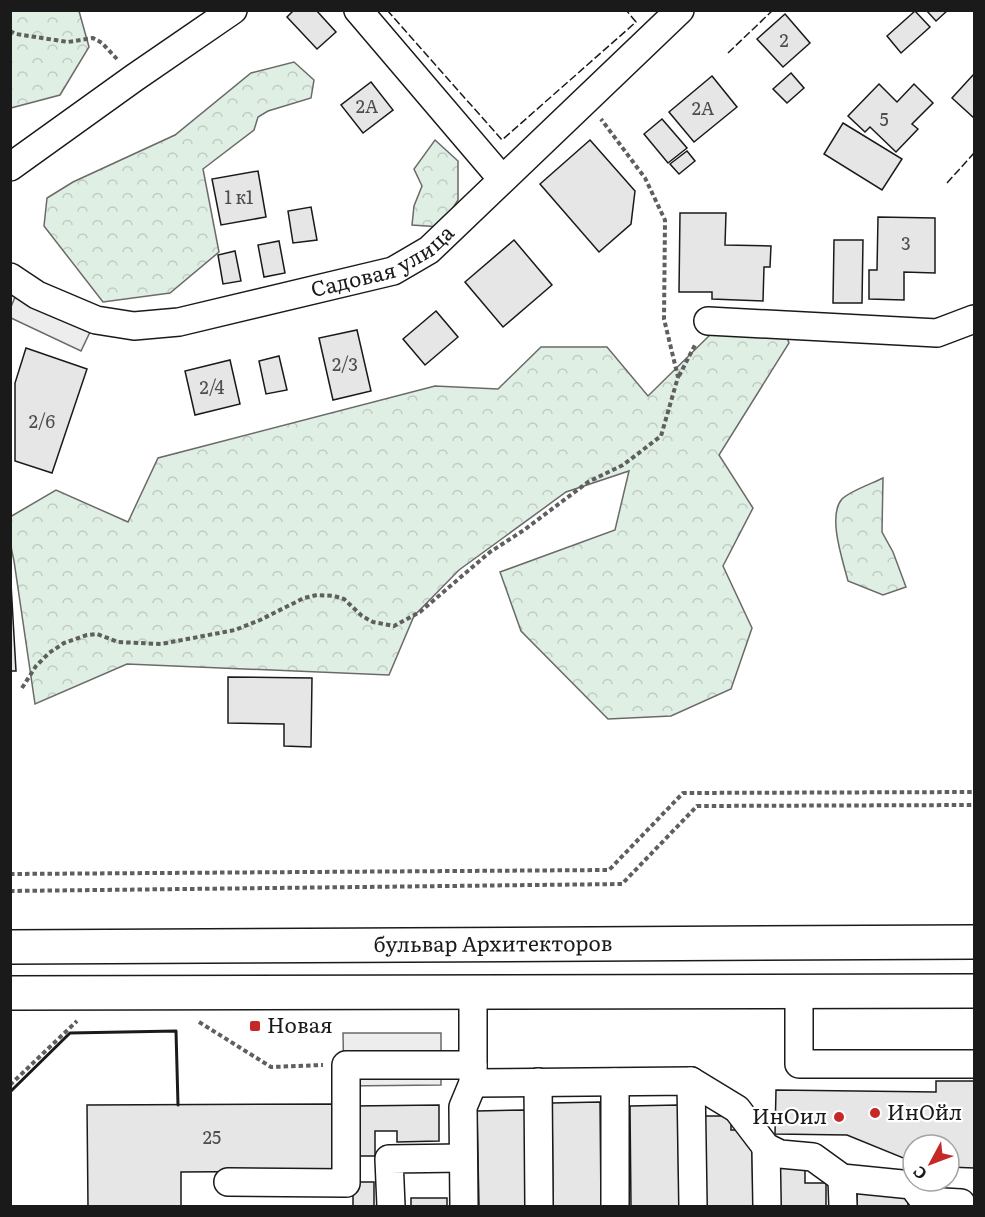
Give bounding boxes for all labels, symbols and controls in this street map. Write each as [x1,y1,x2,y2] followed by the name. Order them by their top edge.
[779,26,789,53] house number: 2
[356,92,378,119] house number: 2А
[692,94,714,121] house number: 2А
[879,105,889,132] house number: 5
[225,183,253,210] house number: 1 к1
[307,216,460,303] street label: Садовая улица
[901,229,911,256] house number: 3
[332,350,358,377] house number: 2/3
[200,373,225,400] house number: 2/4
[29,407,56,434] house number: 2/6
[373,926,613,958] street label: бульвар Архитекторов
[267,1008,333,1039] place label: Новая
[248,1019,262,1033] marker: Новая
[887,1095,962,1126] place label: ИнОйл
[752,1099,827,1130] place label: ИнОил
[868,1106,882,1120] marker: ИнОйл
[832,1110,846,1124] marker: ИнОил
[203,1123,221,1150] house number: 25
[901,1133,961,1193] north arrow
[906,1161,932,1186] text: С

